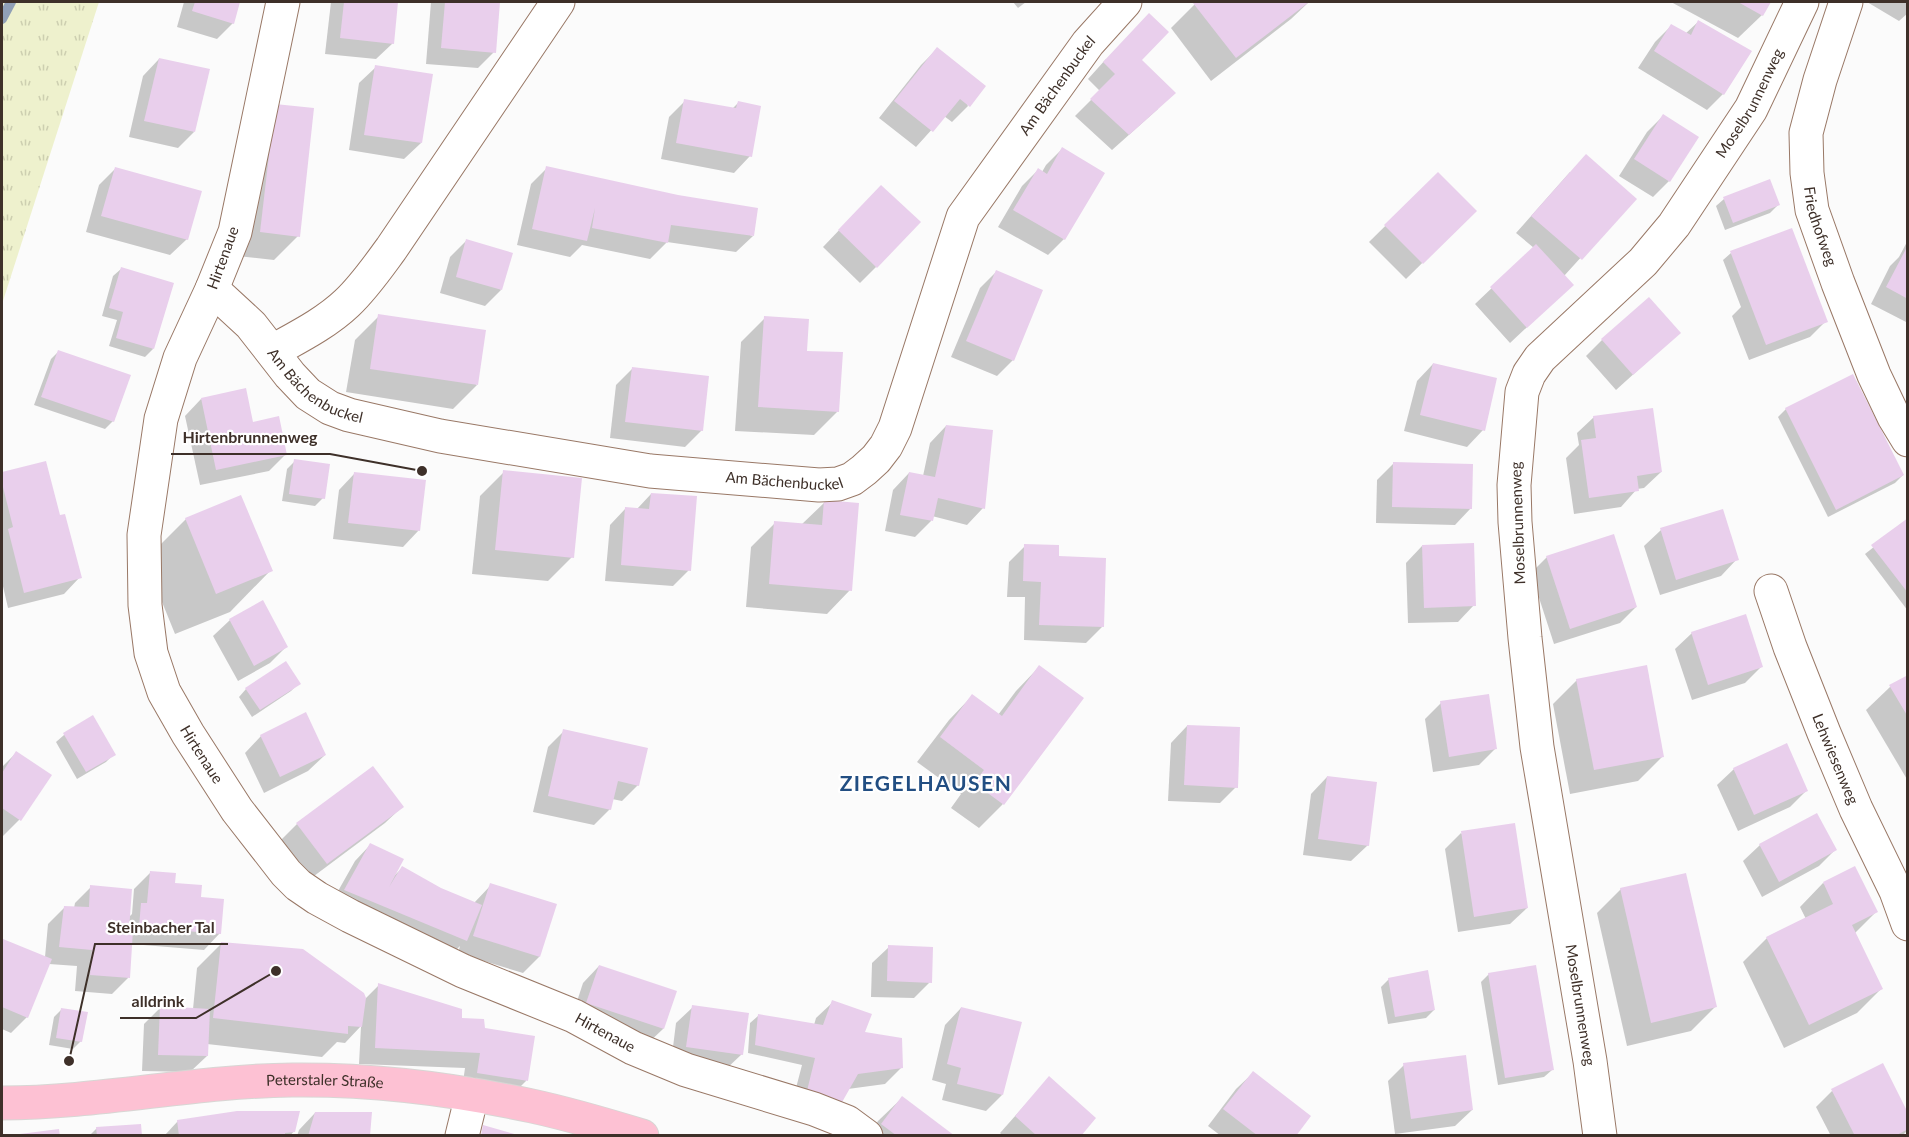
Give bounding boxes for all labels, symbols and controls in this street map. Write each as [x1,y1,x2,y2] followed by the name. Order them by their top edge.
[1015,32,1098,138] street label: Am Bächenbuckel
[1711,45,1787,161] street label: Moselbrunnenweg
[1801,185,1841,268] street label: Friedhofweg
[202,224,242,292] street label: Hirtenaue
[264,344,365,426] street label: Am Bächenbuckel
[171,420,330,454] callout: Hirtenbrunnenweg
[182,427,318,446] text: Hirtenbrunnenweg
[1506,461,1528,585] street label: Moselbrunnenweg
[725,467,845,493] street label: Am Bächenbuckel
[1809,711,1863,807] street label: Lehwiesenweg
[177,722,228,787] street label: Hirtenaue
[840,770,1012,795] district label: ZIEGELHAUSEN
[95,910,228,944] callout: Steinbacher Tal
[107,917,215,936] text: Steinbacher Tal
[1562,943,1600,1067] street label: Moselbrunnenweg
[120,984,196,1018] callout: alldrink
[132,991,185,1010] text: alldrink
[572,1008,639,1056] street label: Hirtenaue
[266,1070,385,1091] street label: Peterstaler Straße

